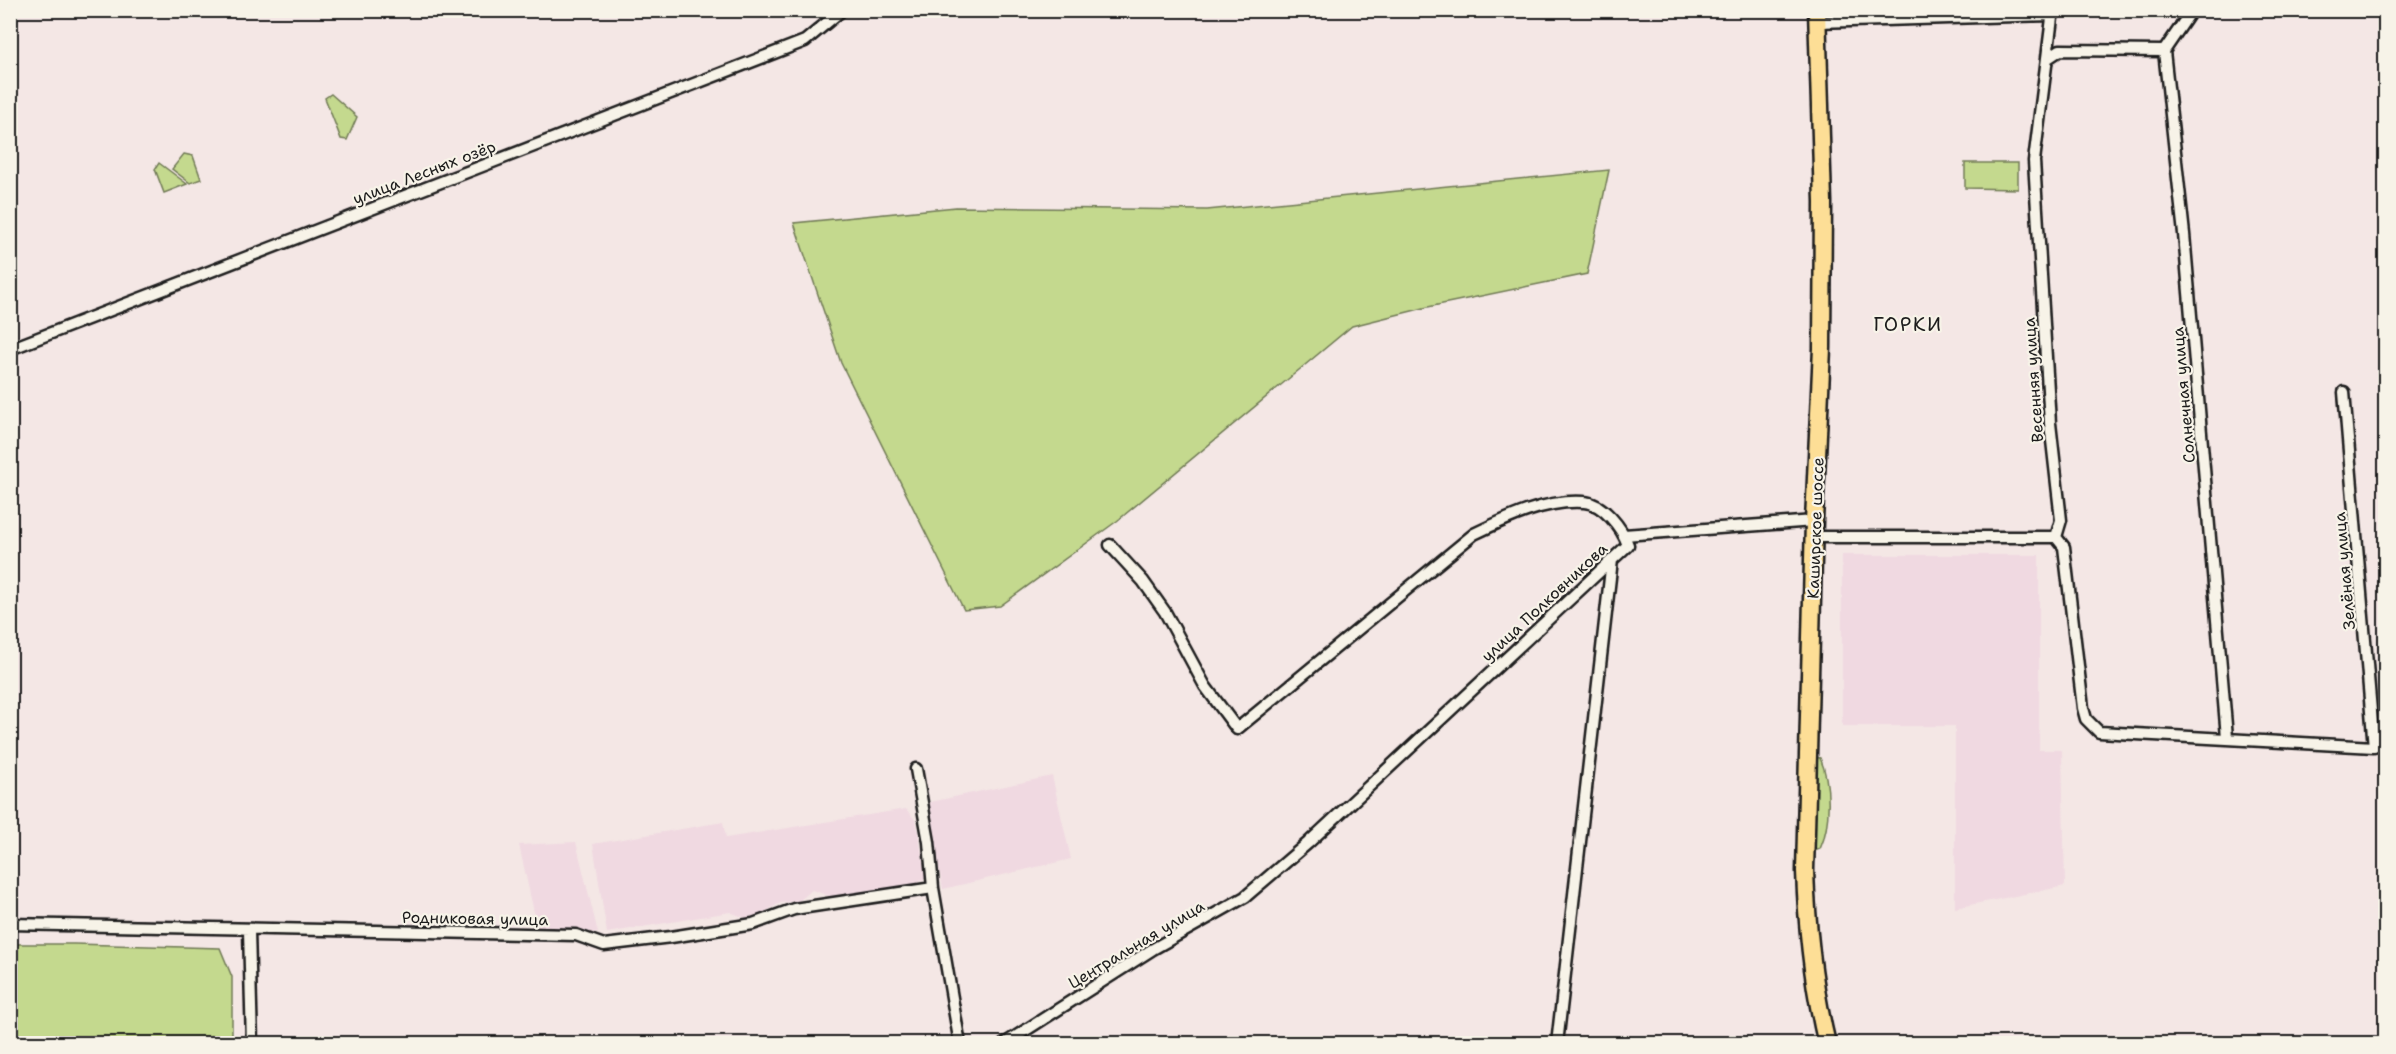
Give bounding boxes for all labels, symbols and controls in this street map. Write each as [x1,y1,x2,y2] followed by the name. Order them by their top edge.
[350,136,499,209] street label: улица Лесных озёр
[1873,311,1943,337] district label: ГОРКИ
[2019,317,2048,443] street label: Весенняя улица
[2167,326,2200,464] street label: Солнечная улица
[1803,457,1828,599] street label: Каширское шоссе
[2329,511,2360,631] street label: Зелёная улица
[1477,538,1612,666] street label: улица Полковникова
[1064,895,1208,994] street label: Центральная улица
[402,907,548,930] street label: Родниковая улица

